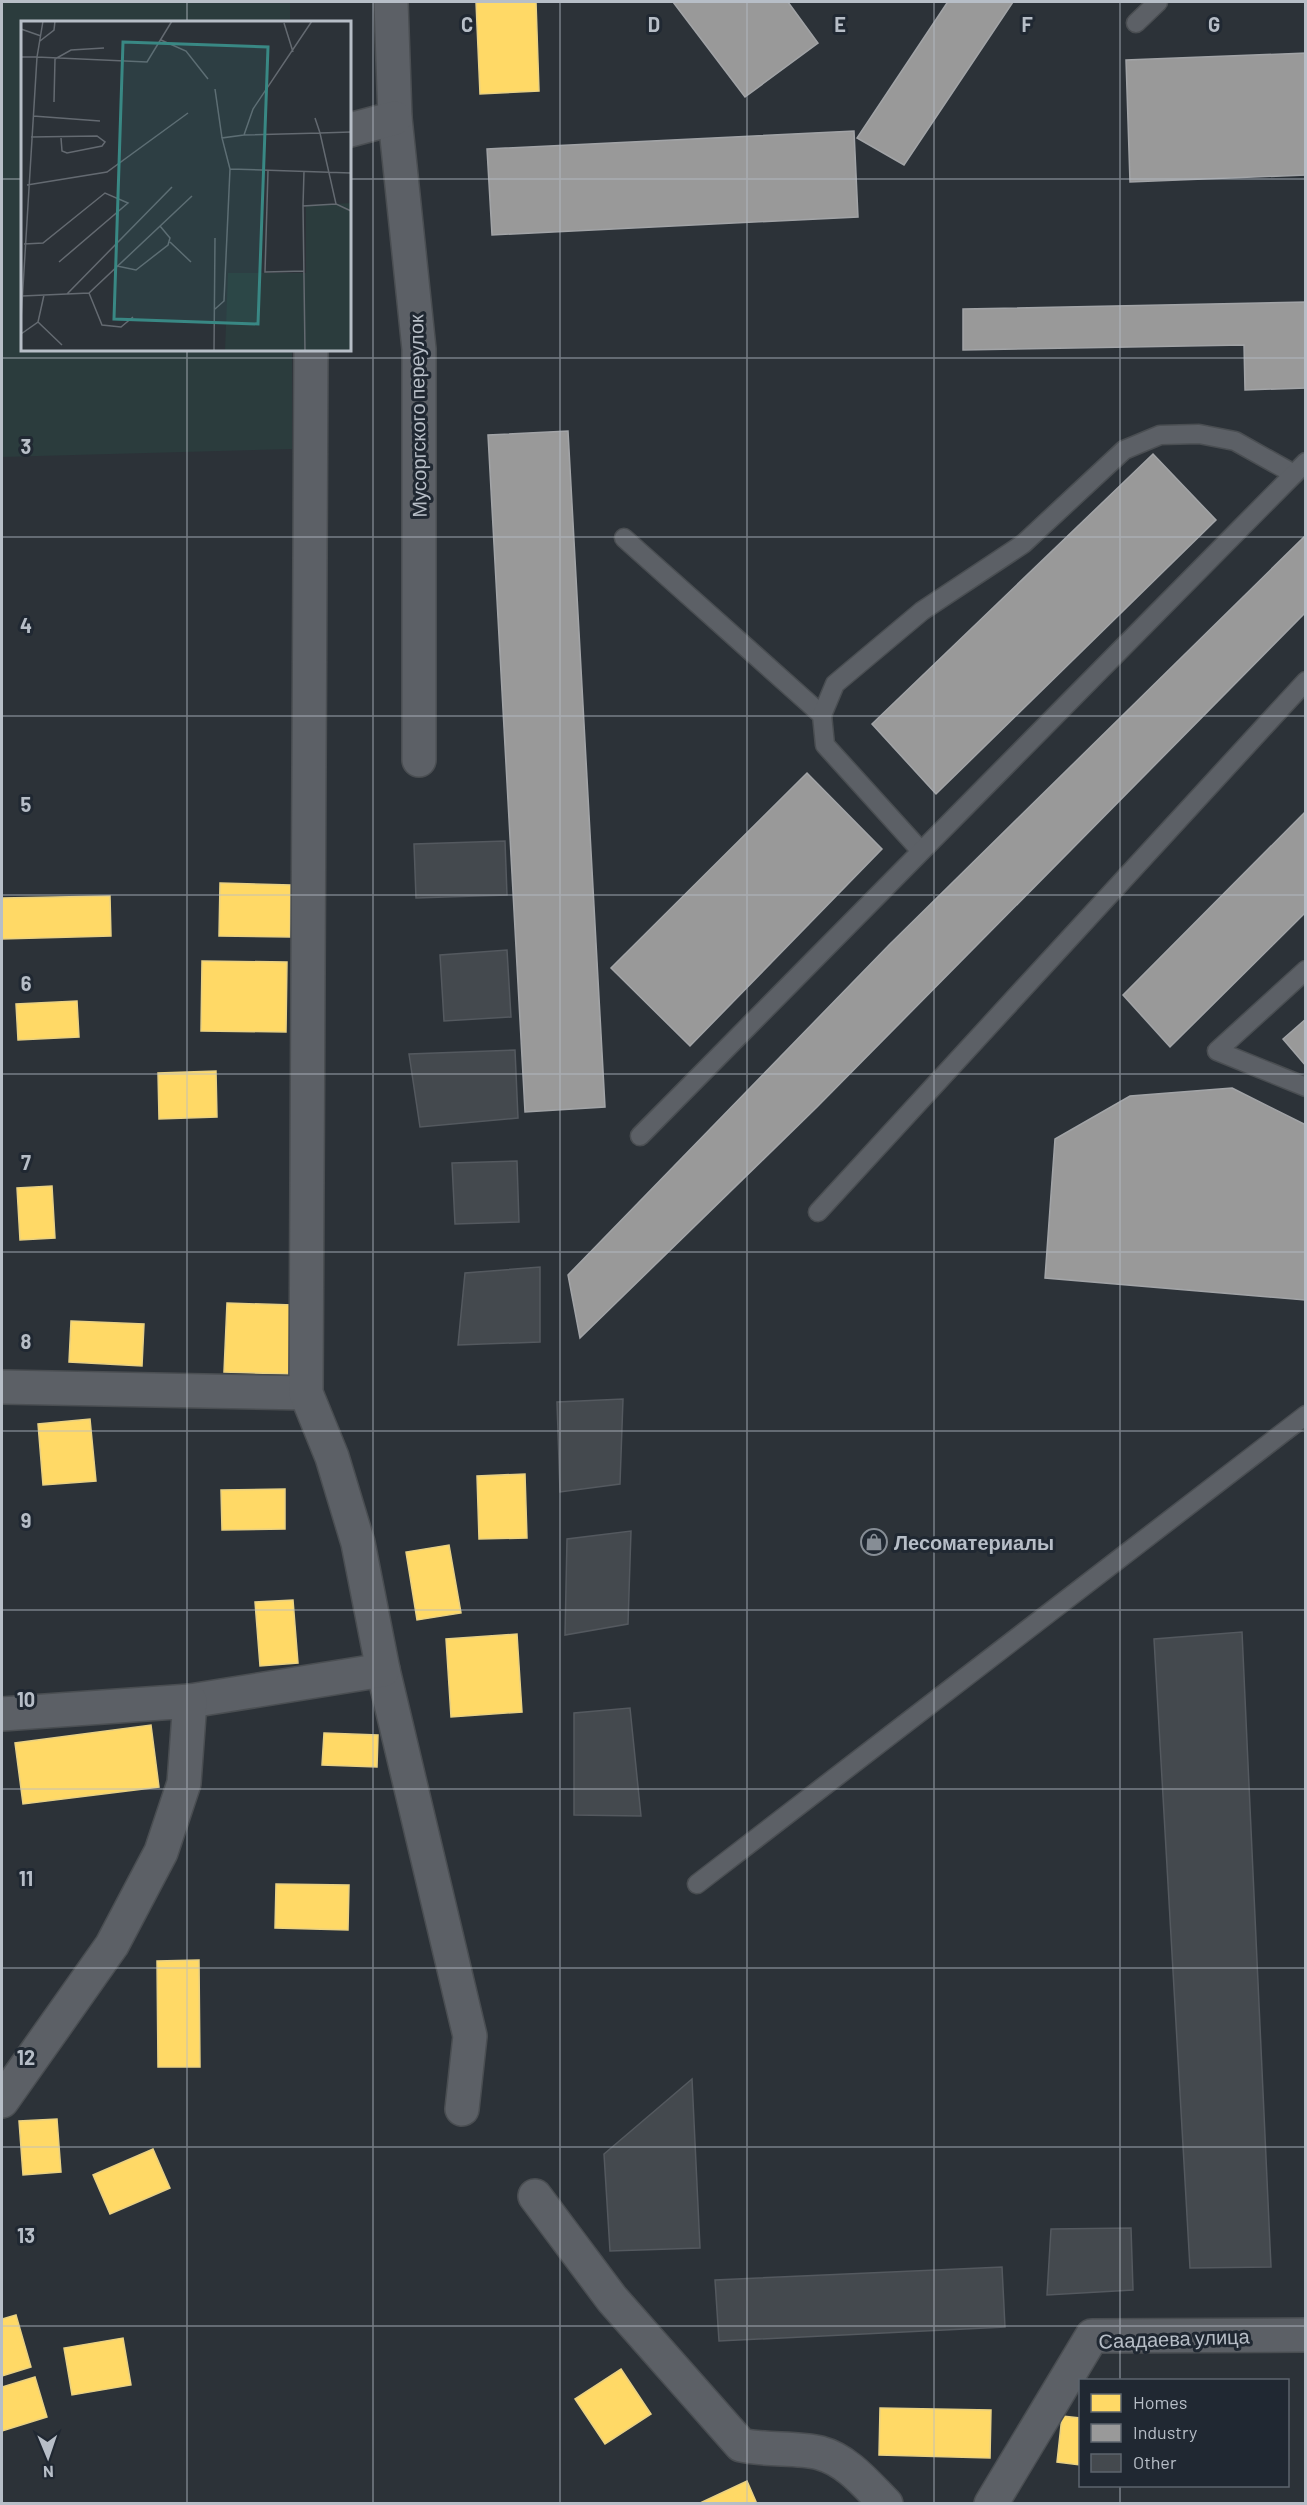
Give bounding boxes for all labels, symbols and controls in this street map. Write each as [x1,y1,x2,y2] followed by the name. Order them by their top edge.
[461,12,473,36] text: C
[648,12,660,36] text: D
[834,12,846,36] text: E
[1021,12,1033,36] text: F
[1208,12,1220,36] text: G
[21,21,351,351] inset map
[403,314,431,518] street label: Мусоргского переулок
[21,434,31,458] text: 3
[20,613,32,637] text: 4
[21,792,32,816] text: 5
[21,971,32,995] text: 6
[21,1150,31,1174] text: 7
[21,1329,32,1353] text: 8
[21,1508,31,1532] text: 9
[859,1527,889,1557] shop icon: Лесоматериалы
[894,1530,1054,1554] place label: Лесоматериалы
[17,1687,35,1711] text: 10
[19,1866,33,1890] text: 11
[17,2045,35,2069] text: 12
[17,2223,35,2247] text: 13
[1098,2323,1251,2353] street label: Саадаева улица
[1079,2379,1289,2487] legend
[1133,2391,1187,2413] text: Homes
[1133,2421,1197,2443] text: Industry
[18,2427,78,2487] north arrow
[1133,2451,1177,2473] text: Other
[43,2463,54,2482] text: N

